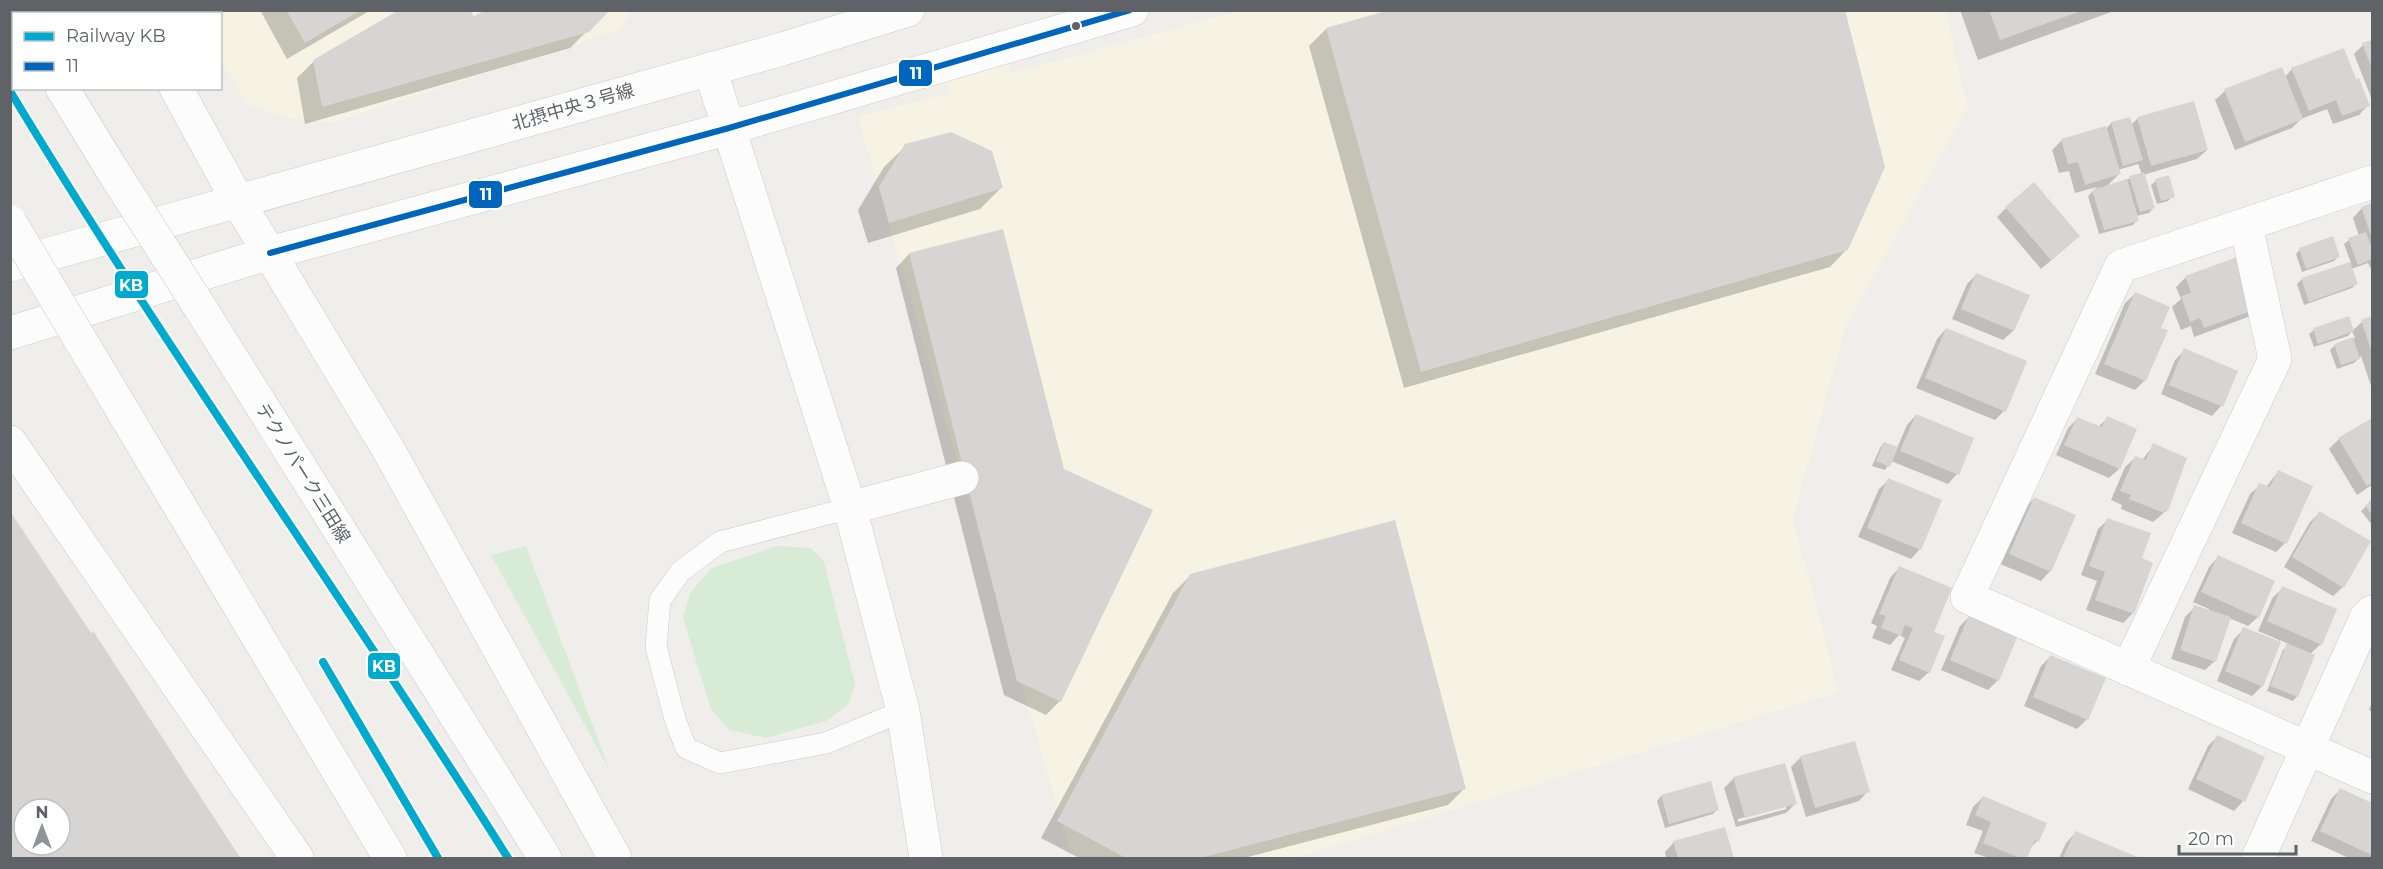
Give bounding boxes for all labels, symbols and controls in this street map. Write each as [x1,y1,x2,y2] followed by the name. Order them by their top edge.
[12,12,222,90] legend
[1070,20,1082,32] unlabelled marker
[66,25,166,47] text: Railway KB
[66,55,79,77] text: 11
[898,59,933,87] line badge: 11
[910,64,922,83] text: 11
[509,79,637,135] street label: 北摂中央３号線
[468,180,503,209] line badge: 11
[480,185,492,204] text: 11
[114,270,149,299] line badge: KB
[119,276,143,295] text: KB
[251,399,355,547] street label: テクノパーク三田線
[367,652,401,680] line badge: KB
[372,657,396,676] text: KB
[12,797,72,857] north arrow
[36,803,48,822] text: N
[2179,818,2296,856] scale bar
[2188,828,2234,850] text: 20 m

